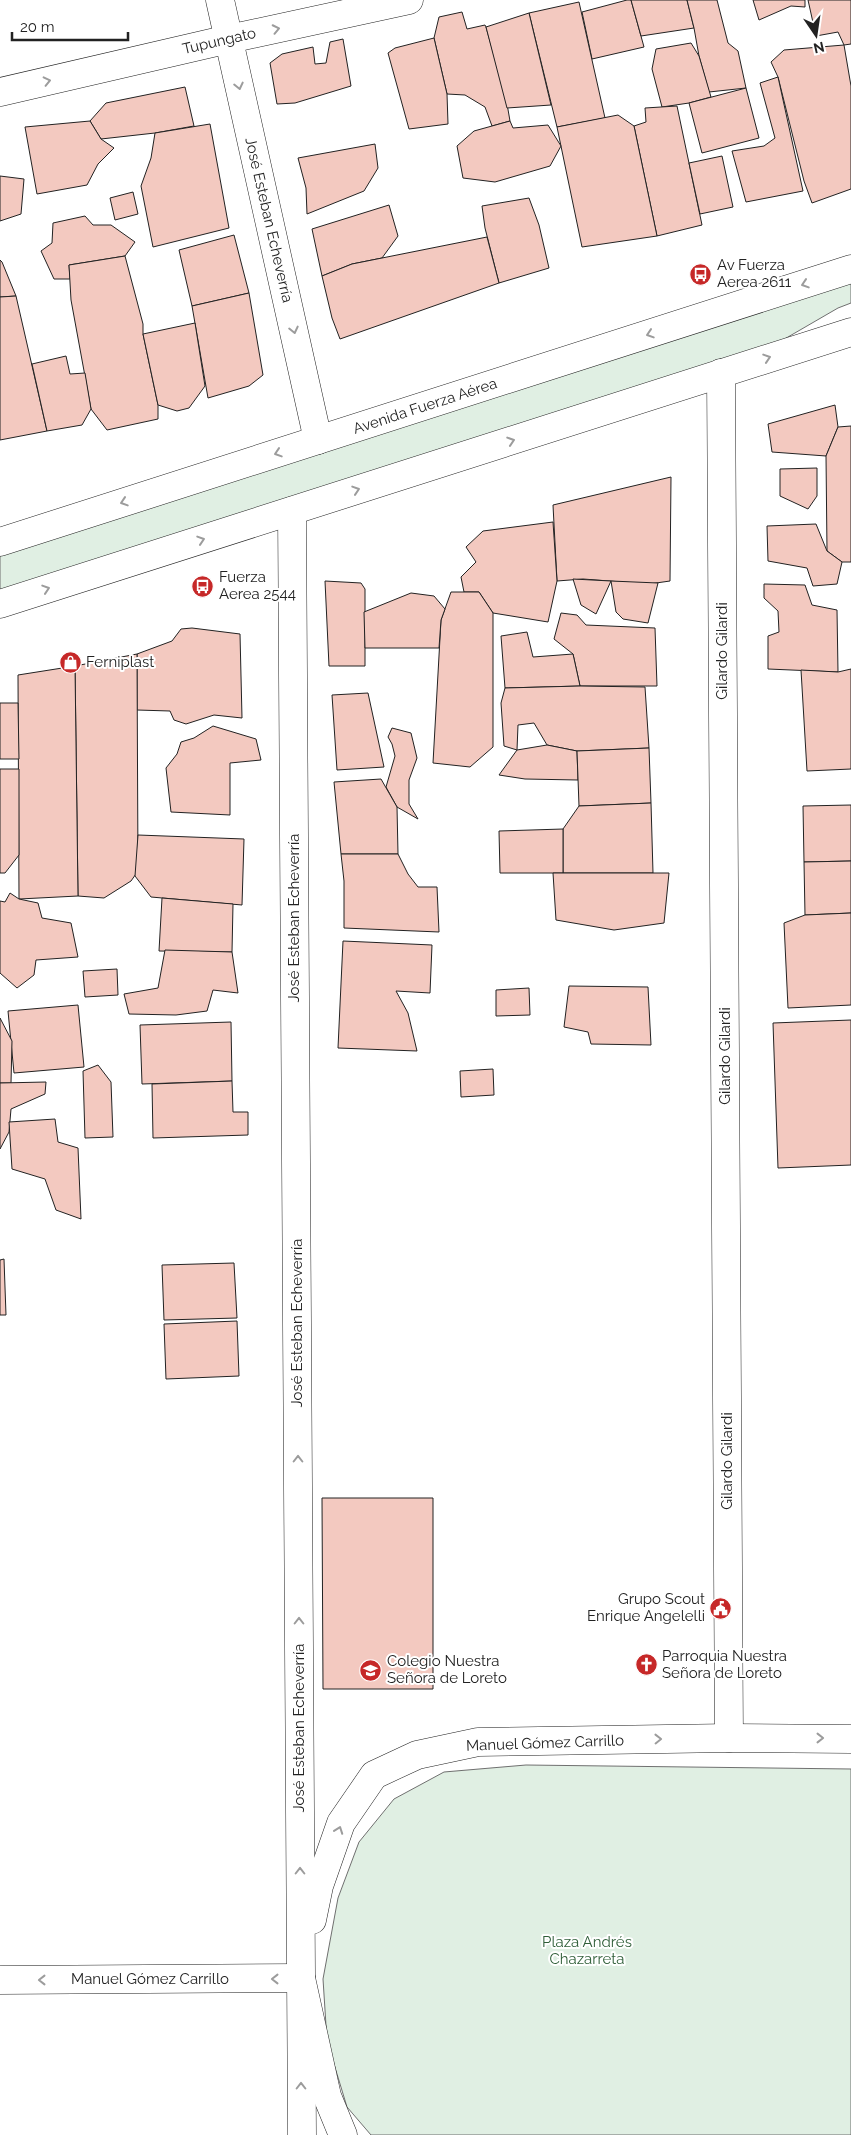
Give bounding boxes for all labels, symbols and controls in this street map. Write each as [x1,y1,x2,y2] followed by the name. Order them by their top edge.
[12,10,129,42] scale bar
[791,10,841,60] north arrow
[20,18,55,36] text: 20 m
[180,24,258,58] street label: Tupungato
[272,24,281,34] one-way arrow
[812,39,826,57] text: N
[43,76,52,87] one-way arrow
[233,82,244,91] one-way arrow
[241,136,297,304] street label: José Esteban Echeverría
[717,256,792,291] place label: Av Fuerza Aerea 2611
[689,262,713,286] bus stop icon: Av Fuerza Aerea 2611
[801,279,809,289] one-way arrow
[288,326,299,335] one-way arrow
[646,328,654,338] one-way arrow
[763,354,771,364] one-way arrow
[351,374,499,438] street label: Avenida Fuerza Aérea
[506,436,514,446] one-way arrow
[275,447,283,457] one-way arrow
[351,486,360,496] one-way arrow
[120,497,128,507] one-way arrow
[197,535,205,545] one-way arrow
[219,568,296,603] place label: Fuerza Aerea 2544
[191,574,215,598] bus stop icon: Fuerza Aerea 2544
[42,585,50,595] one-way arrow
[713,602,731,700] street label: Gilardo Gilardi
[58,650,82,674] shop icon: Ferniplast
[86,653,154,671] place label: Ferniplast
[285,834,303,1002] street label: José Esteban Echeverría
[716,1007,734,1105] street label: Gilardo Gilardi
[288,1239,306,1407] street label: José Esteban Echeverría
[718,1412,736,1510] street label: Gilardo Gilardi
[293,1455,303,1462] one-way arrow
[587,1590,705,1625] place label: Grupo Scout Enrique Angelelli
[709,1596,733,1620] public building icon: Grupo Scout Enrique Angelelli
[294,1617,304,1625] one-way arrow
[290,1644,308,1812] street label: José Esteban Echeverría
[662,1647,787,1682] place label: Parroquia Nuestra Señora de Loreto
[387,1652,507,1687] place label: Colegio Nuestra Señora de Loreto
[634,1653,658,1677] church icon: Parroquia Nuestra Señora de Loreto
[359,1658,383,1682] school or university icon: Colegio Nuestra Señora de Loreto
[466,1731,624,1755] street label: Manuel Gómez Carrillo
[817,1733,825,1743] one-way arrow
[654,1734,662,1744] one-way arrow
[333,1826,343,1835] one-way arrow
[295,1867,305,1875] one-way arrow
[542,1933,632,1968] park label: Plaza Andrés Chazarreta
[71,1970,229,1988] street label: Manuel Gómez Carrillo
[270,1973,278,1984] one-way arrow
[38,1975,46,1985] one-way arrow
[296,2082,307,2090] one-way arrow

